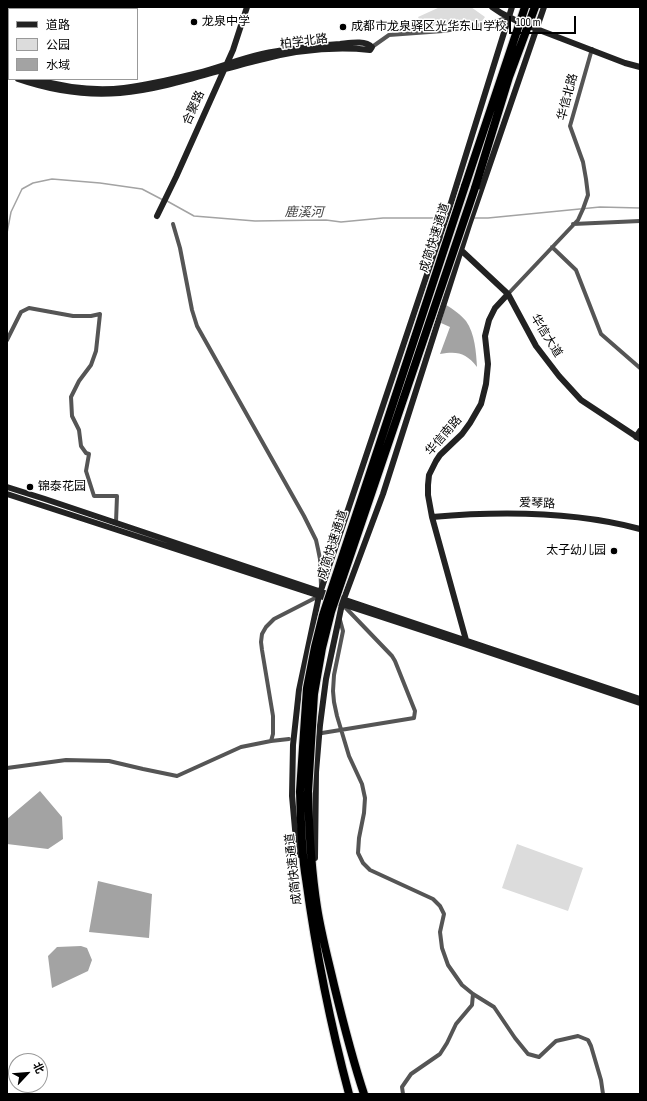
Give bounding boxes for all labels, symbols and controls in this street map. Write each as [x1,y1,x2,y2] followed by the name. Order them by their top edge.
[8,8,138,80] legend
[511,8,578,34] scale bar
[202,15,250,29] place label: 龙泉中学
[516,15,541,30] text: 100 m
[189,17,199,27] marker: 龙泉中学
[46,18,70,33] text: 道路
[351,20,507,34] place label: 成都市龙泉驿区光华东山学校
[338,22,348,32] marker: 成都市龙泉驿区光华东山学校
[279,32,329,52] street label: 柏学北路
[46,38,70,53] text: 公园
[46,58,70,73] text: 水域
[555,72,581,122] street label: 华信北路
[180,89,208,127] street label: 合聚路
[417,202,453,274] street label: 成简快速通道
[284,205,324,221] water label: 鹿溪河
[527,312,565,360] street label: 华信大道
[423,413,465,459] street label: 华信南路
[38,480,86,494] place label: 锦泰花园
[25,482,35,492] marker: 锦泰花园
[519,496,555,512] street label: 爱琴路
[315,509,351,581] street label: 成简快速通道
[546,544,606,558] place label: 太子幼儿园
[609,546,619,556] marker: 太子幼儿园
[283,832,305,906] street label: 成简快速通道
[8,1053,48,1093] north arrow
[30,1060,47,1076] text: 北

